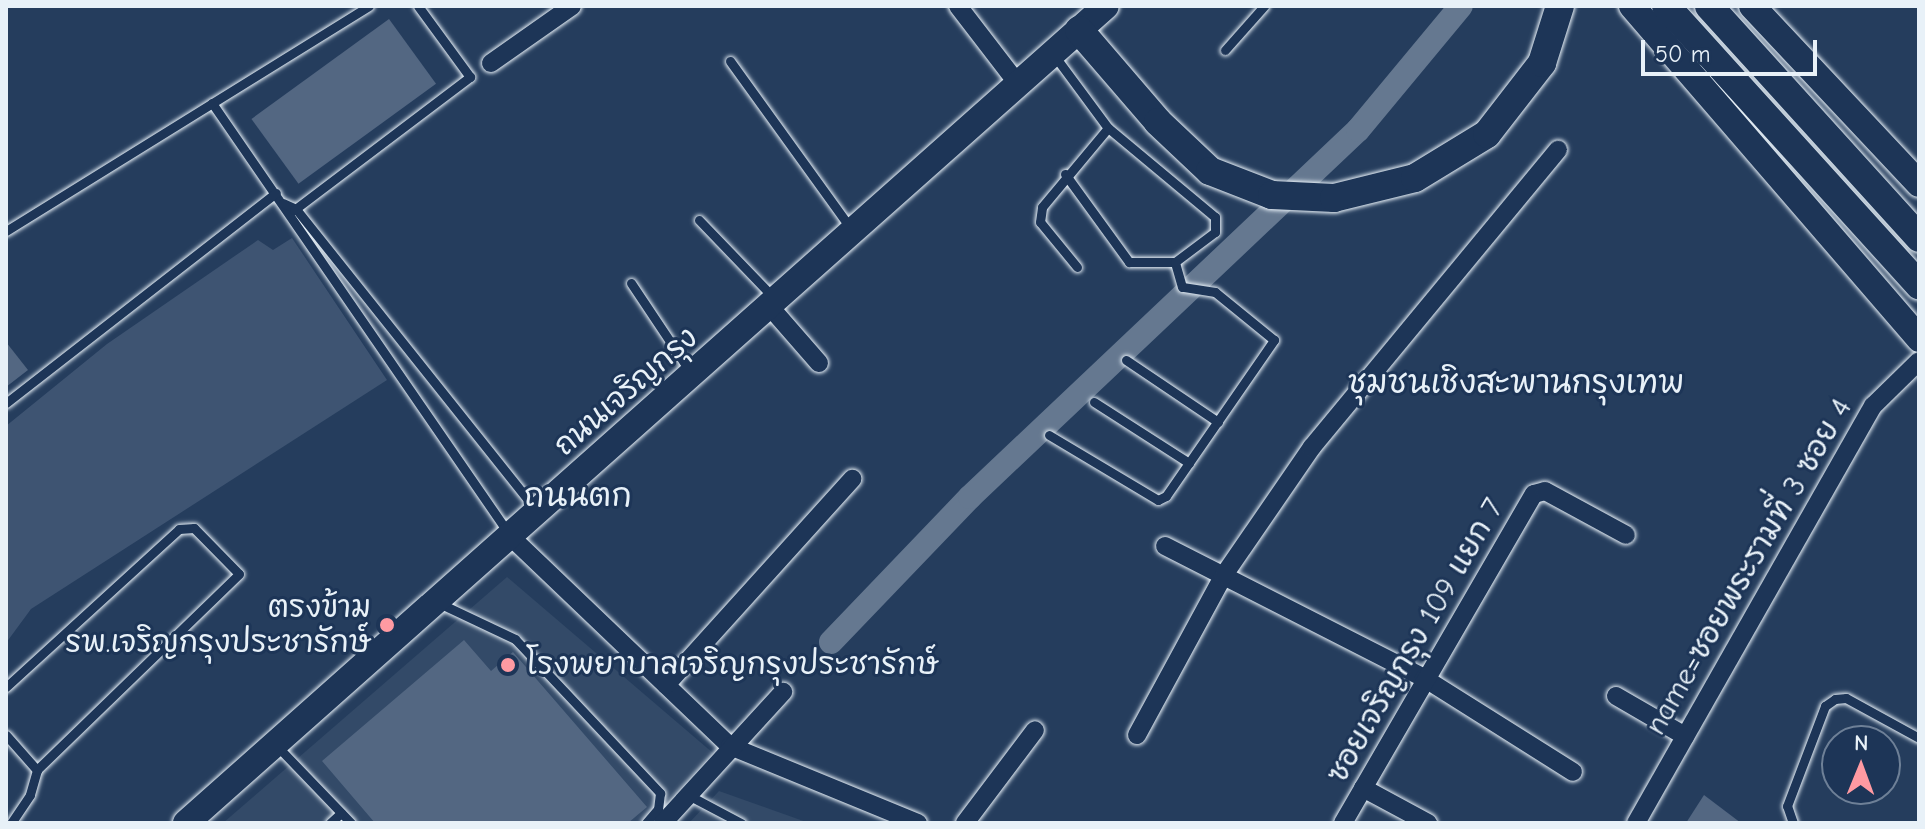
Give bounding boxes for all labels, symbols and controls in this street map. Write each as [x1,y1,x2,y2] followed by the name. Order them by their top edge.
[1645,24,1821,74] scale bar
[1655,40,1711,68] text: 50 m
[547,320,705,464] street label: ถนนเจริญกรุง
[1348,364,1684,402] district label: ชุมชนเชิงสะพานกรุงเทพ
[1638,393,1860,741] street label: name=ซอยพระรามที่ 3 ซอย 4
[524,477,632,515] district label: ถนนตก
[1320,492,1512,790] street label: ซอยเจริญกรุง 109 แยก 7
[65,590,371,660] place label: ตรงข้าม รพ.เจริญกรุงประชารักษ์
[378,616,396,634] marker: ตรงข้าม รพ.เจริญกรุงประชารักษ์
[526,647,938,683] place label: โรงพยาบาลเจริญกรุงประชารักษ์
[497,654,519,676] marker: โรงพยาบาลเจริญกรุงประชารักษ์
[1821,725,1901,805] north arrow
[1854,730,1869,756] text: N

